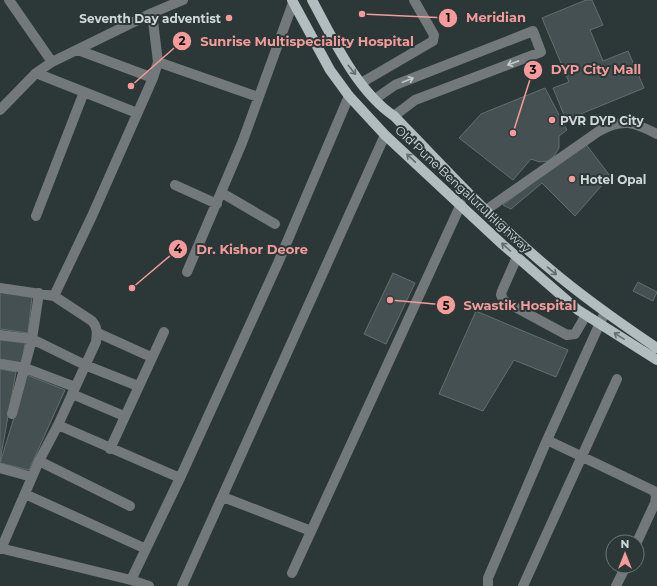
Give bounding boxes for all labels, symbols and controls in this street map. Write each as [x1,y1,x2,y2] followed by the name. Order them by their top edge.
[438,5,534,30] callout: Meridian
[466,9,526,25] text: Meridian
[446,10,450,25] text: 1
[79,11,222,26] place label: Seventh Day adventist
[224,13,234,23] marker: Seventh Day adventist
[172,28,422,53] callout: Sunrise Multispeciality Hospital
[178,33,186,48] text: 2
[200,33,414,49] text: Sunrise Multispeciality Hospital
[523,57,650,82] callout: DYP City Mall
[508,59,520,67] one-way arrow
[551,61,641,77] text: DYP City Mall
[528,62,537,77] text: 3
[347,65,356,76] one-way arrow
[402,75,414,83] one-way arrow
[560,113,644,128] place label: PVR DYP City
[547,115,557,125] marker: PVR DYP City
[392,122,534,256] street label: Old Pune Bengaluru Highway
[405,154,416,163] one-way arrow
[580,172,646,187] place label: Hotel Opal
[567,174,577,184] marker: Hotel Opal
[168,237,316,262] callout: Dr. Kishor Deore
[174,241,183,256] text: 4
[196,241,308,257] text: Dr. Kishor Deore
[501,243,511,252] one-way arrow
[547,266,557,275] one-way arrow
[436,293,585,318] callout: Swastik Hospital
[464,297,576,313] text: Swastik Hospital
[442,298,450,313] text: 5
[613,331,624,340] one-way arrow
[605,534,645,574] north arrow
[621,537,629,551] text: N

